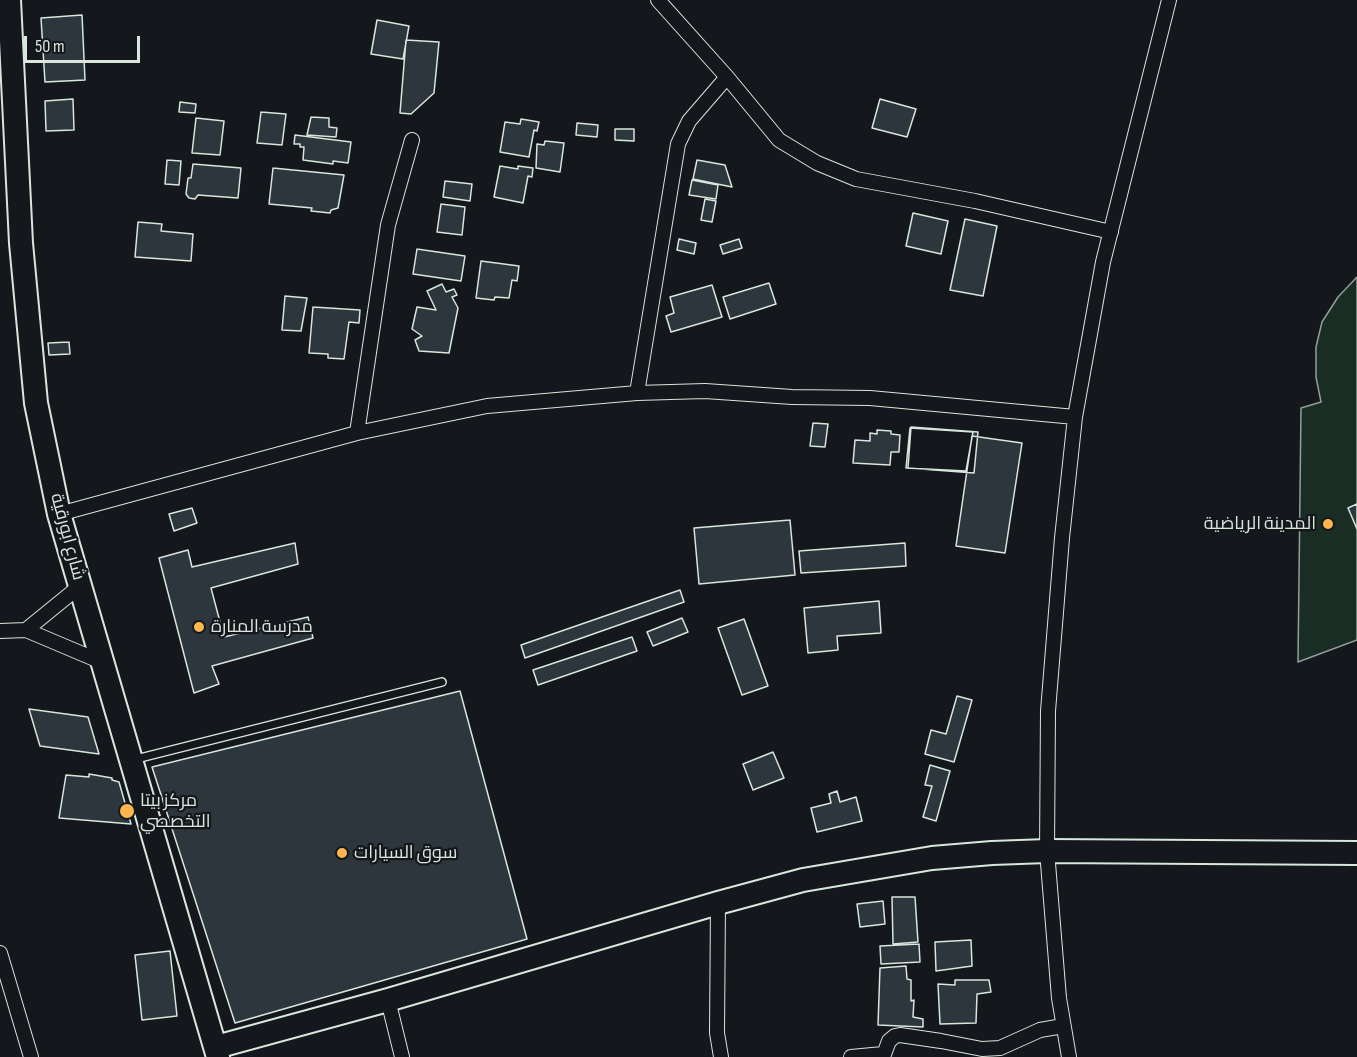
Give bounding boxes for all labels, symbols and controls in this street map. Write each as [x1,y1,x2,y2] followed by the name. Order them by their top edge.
[27,24,142,62] scale bar
[35,36,65,57] text: 50 m
[45,491,89,583] street label: شارع ابورقية
[1204,513,1316,535] place label: المدينة الرياضية
[1321,517,1335,531] marker: المدينة الرياضية
[211,616,313,638] place label: مدرسة المنارة
[192,620,206,634] marker: مدرسة المنارة
[140,790,211,832] place label: مركز بيتا التخصصي
[118,802,136,820] marker: مركز بيتا التخصصي
[354,842,457,864] place label: سوق السيارات
[335,846,349,860] marker: سوق السيارات

